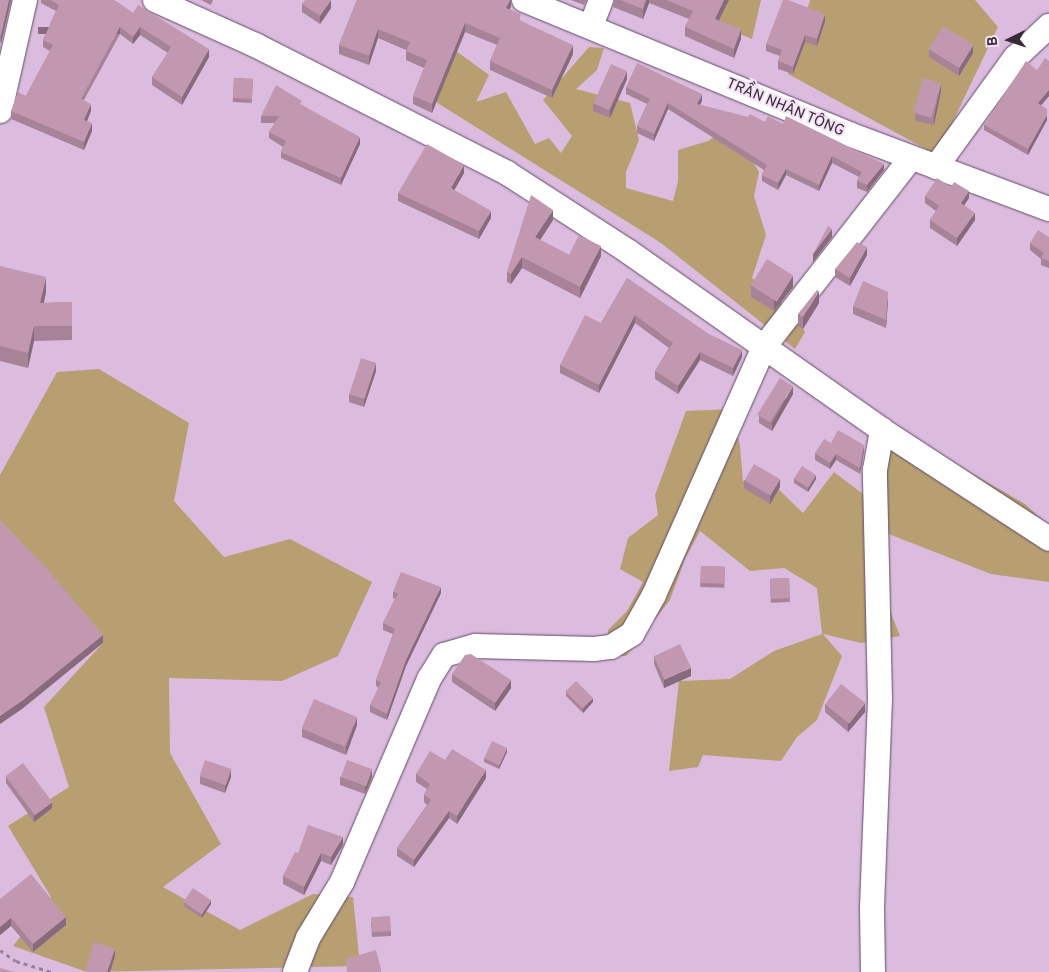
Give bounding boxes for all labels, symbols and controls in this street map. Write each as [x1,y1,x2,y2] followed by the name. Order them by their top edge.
[984,15,1034,65] north arrow
[985,36,1002,47] text: B
[723,75,847,141] street label: TRẦN NHÂN TÔNG

